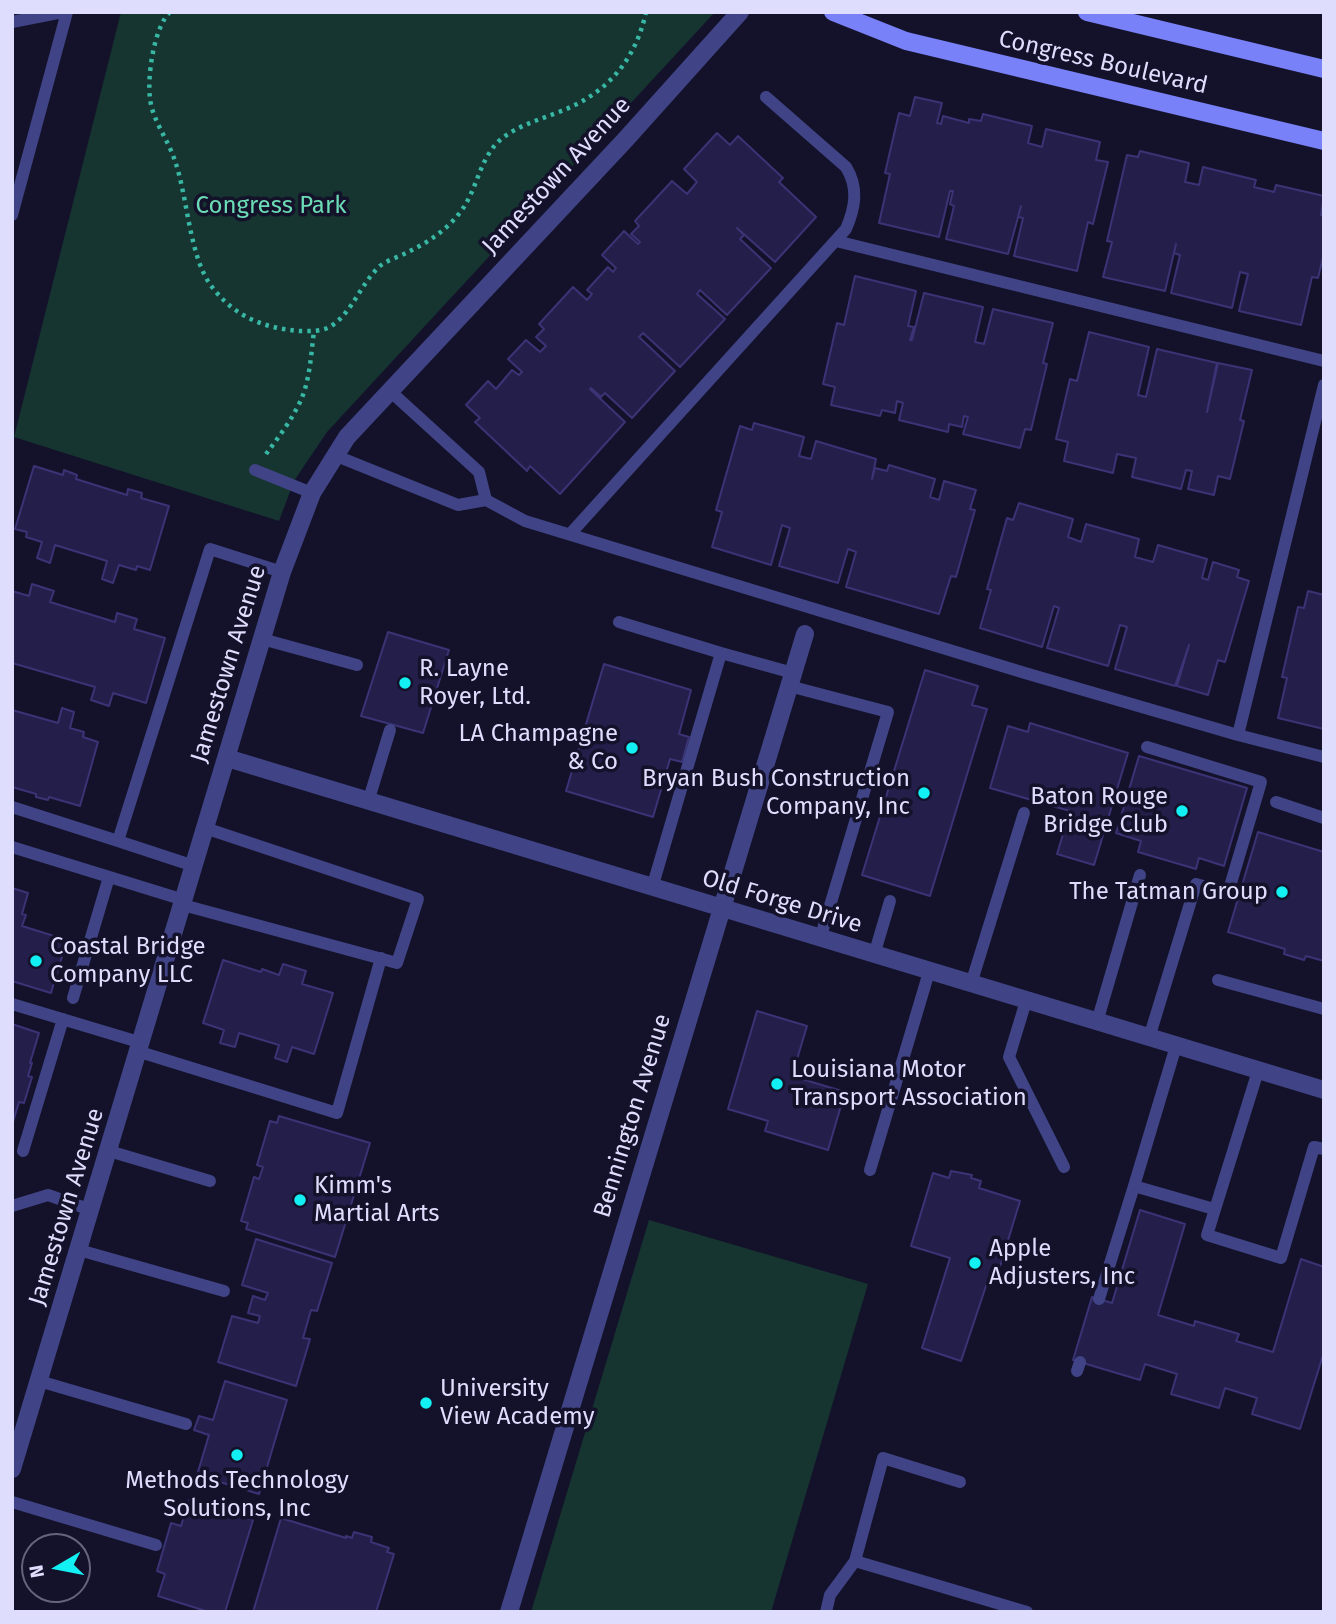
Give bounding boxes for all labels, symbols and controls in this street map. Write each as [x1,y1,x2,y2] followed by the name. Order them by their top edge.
[996,25,1210,101] street label: Congress Boulevard
[477,91,637,261] street label: Jamestown Avenue
[196,192,346,220] park label: Congress Park
[185,562,273,766] street label: Jamestown Avenue
[419,655,531,711] place label: R. Layne Royer, Ltd.
[397,675,413,691] marker: R. Layne Royer, Ltd.
[459,720,618,776] place label: LA Champagne & Co
[624,740,640,756] marker: LA Champagne & Co
[642,765,910,821] place label: Bryan Bush Construction Company, Inc
[1030,783,1168,839] place label: Baton Rouge Bridge Club
[916,785,932,801] marker: Bryan Bush Construction Company, Inc
[1174,803,1190,819] marker: Baton Rouge Bridge Club
[698,864,866,940] street label: Old Forge Drive
[1069,878,1268,906] place label: The Tatman Group
[1274,884,1290,900] marker: The Tatman Group
[50,933,206,989] place label: Coastal Bridge Company LLC
[28,953,44,969] marker: Coastal Bridge Company LLC
[588,1011,678,1221] street label: Bennington Avenue
[791,1056,1027,1112] place label: Louisiana Motor Transport Association
[769,1076,785,1092] marker: Louisiana Motor Transport Association
[23,1105,111,1309] street label: Jamestown Avenue
[314,1172,440,1228] place label: Kimm's Martial Arts
[292,1192,308,1208] marker: Kimm's Martial Arts
[989,1235,1135,1291] place label: Apple Adjusters, Inc
[967,1255,983,1271] marker: Apple Adjusters, Inc
[440,1375,594,1431] place label: University View Academy
[418,1395,434,1411] marker: University View Academy
[229,1447,245,1463] marker: Methods Technology Solutions, Inc
[125,1467,349,1523] place label: Methods Technology Solutions, Inc
[21,1533,91,1603] north arrow
[24,1563,49,1580] text: N

